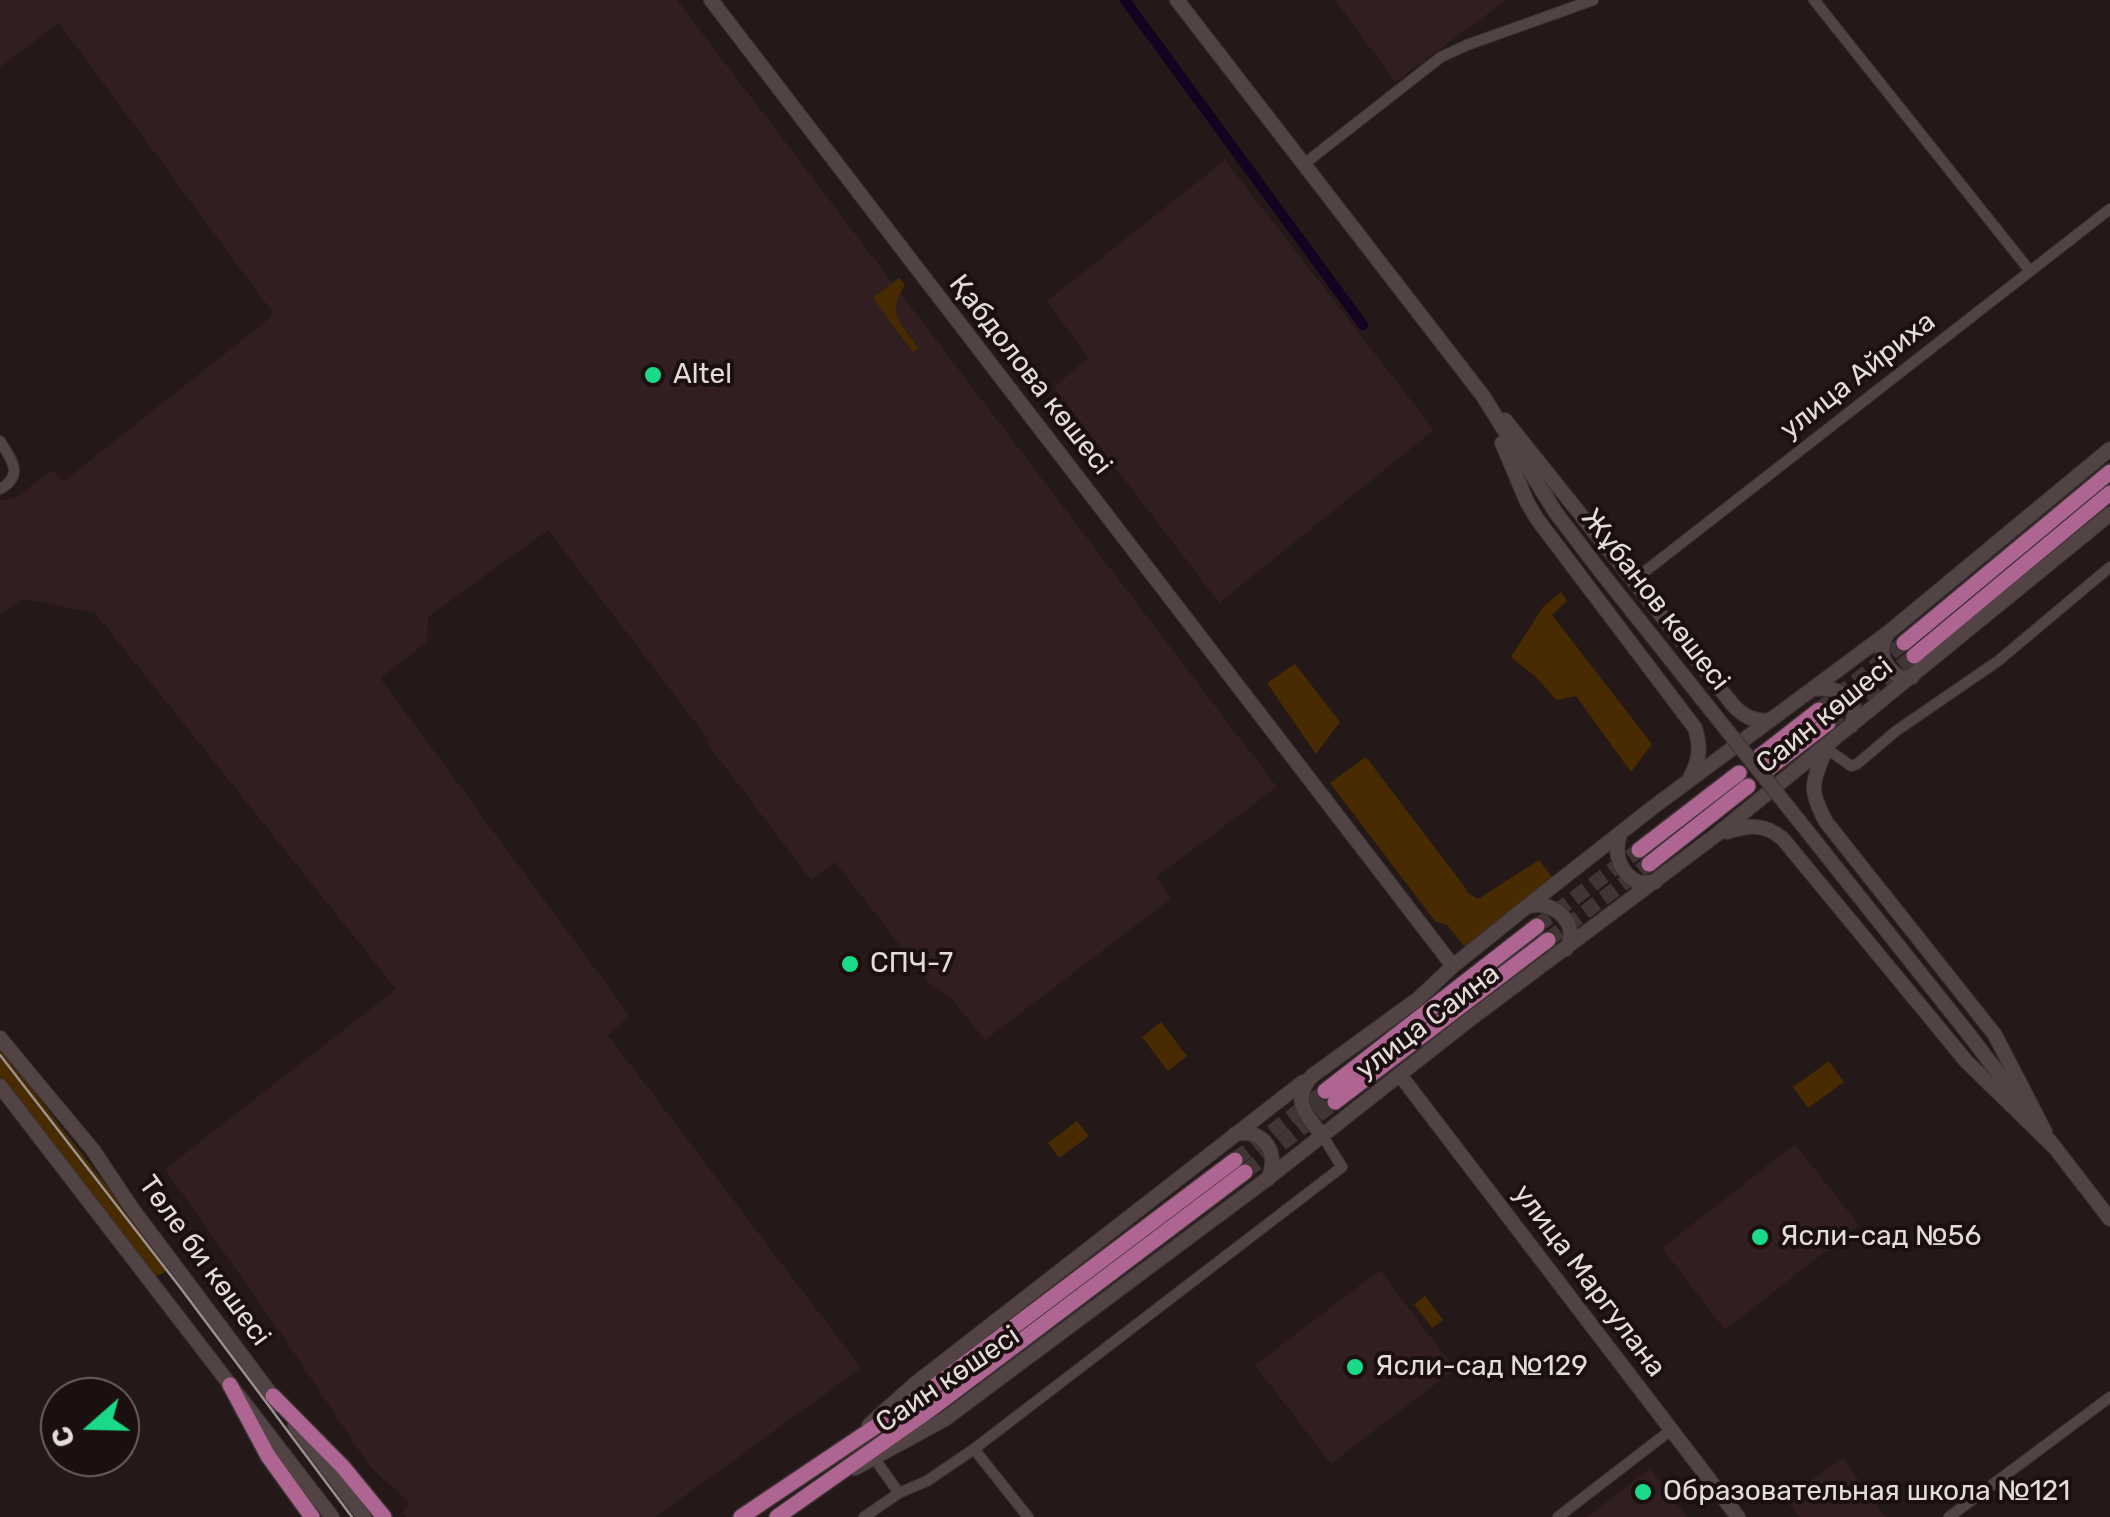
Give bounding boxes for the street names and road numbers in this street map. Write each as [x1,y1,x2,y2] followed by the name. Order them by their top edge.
[942,268,1118,482] street label: Қабдолова көшесі
[1774,305,1942,447] street label: улица Айриха
[1574,503,1736,697] street label: Жұбанов көшесі
[1750,651,1900,781] street label: Саин көшесі
[1350,957,1506,1087] street label: улица Саина
[131,1169,277,1353] street label: Төле би көшесі
[1506,1178,1672,1384] street label: улица Маргулана
[870,1320,1026,1440] street label: Саин көшесі

